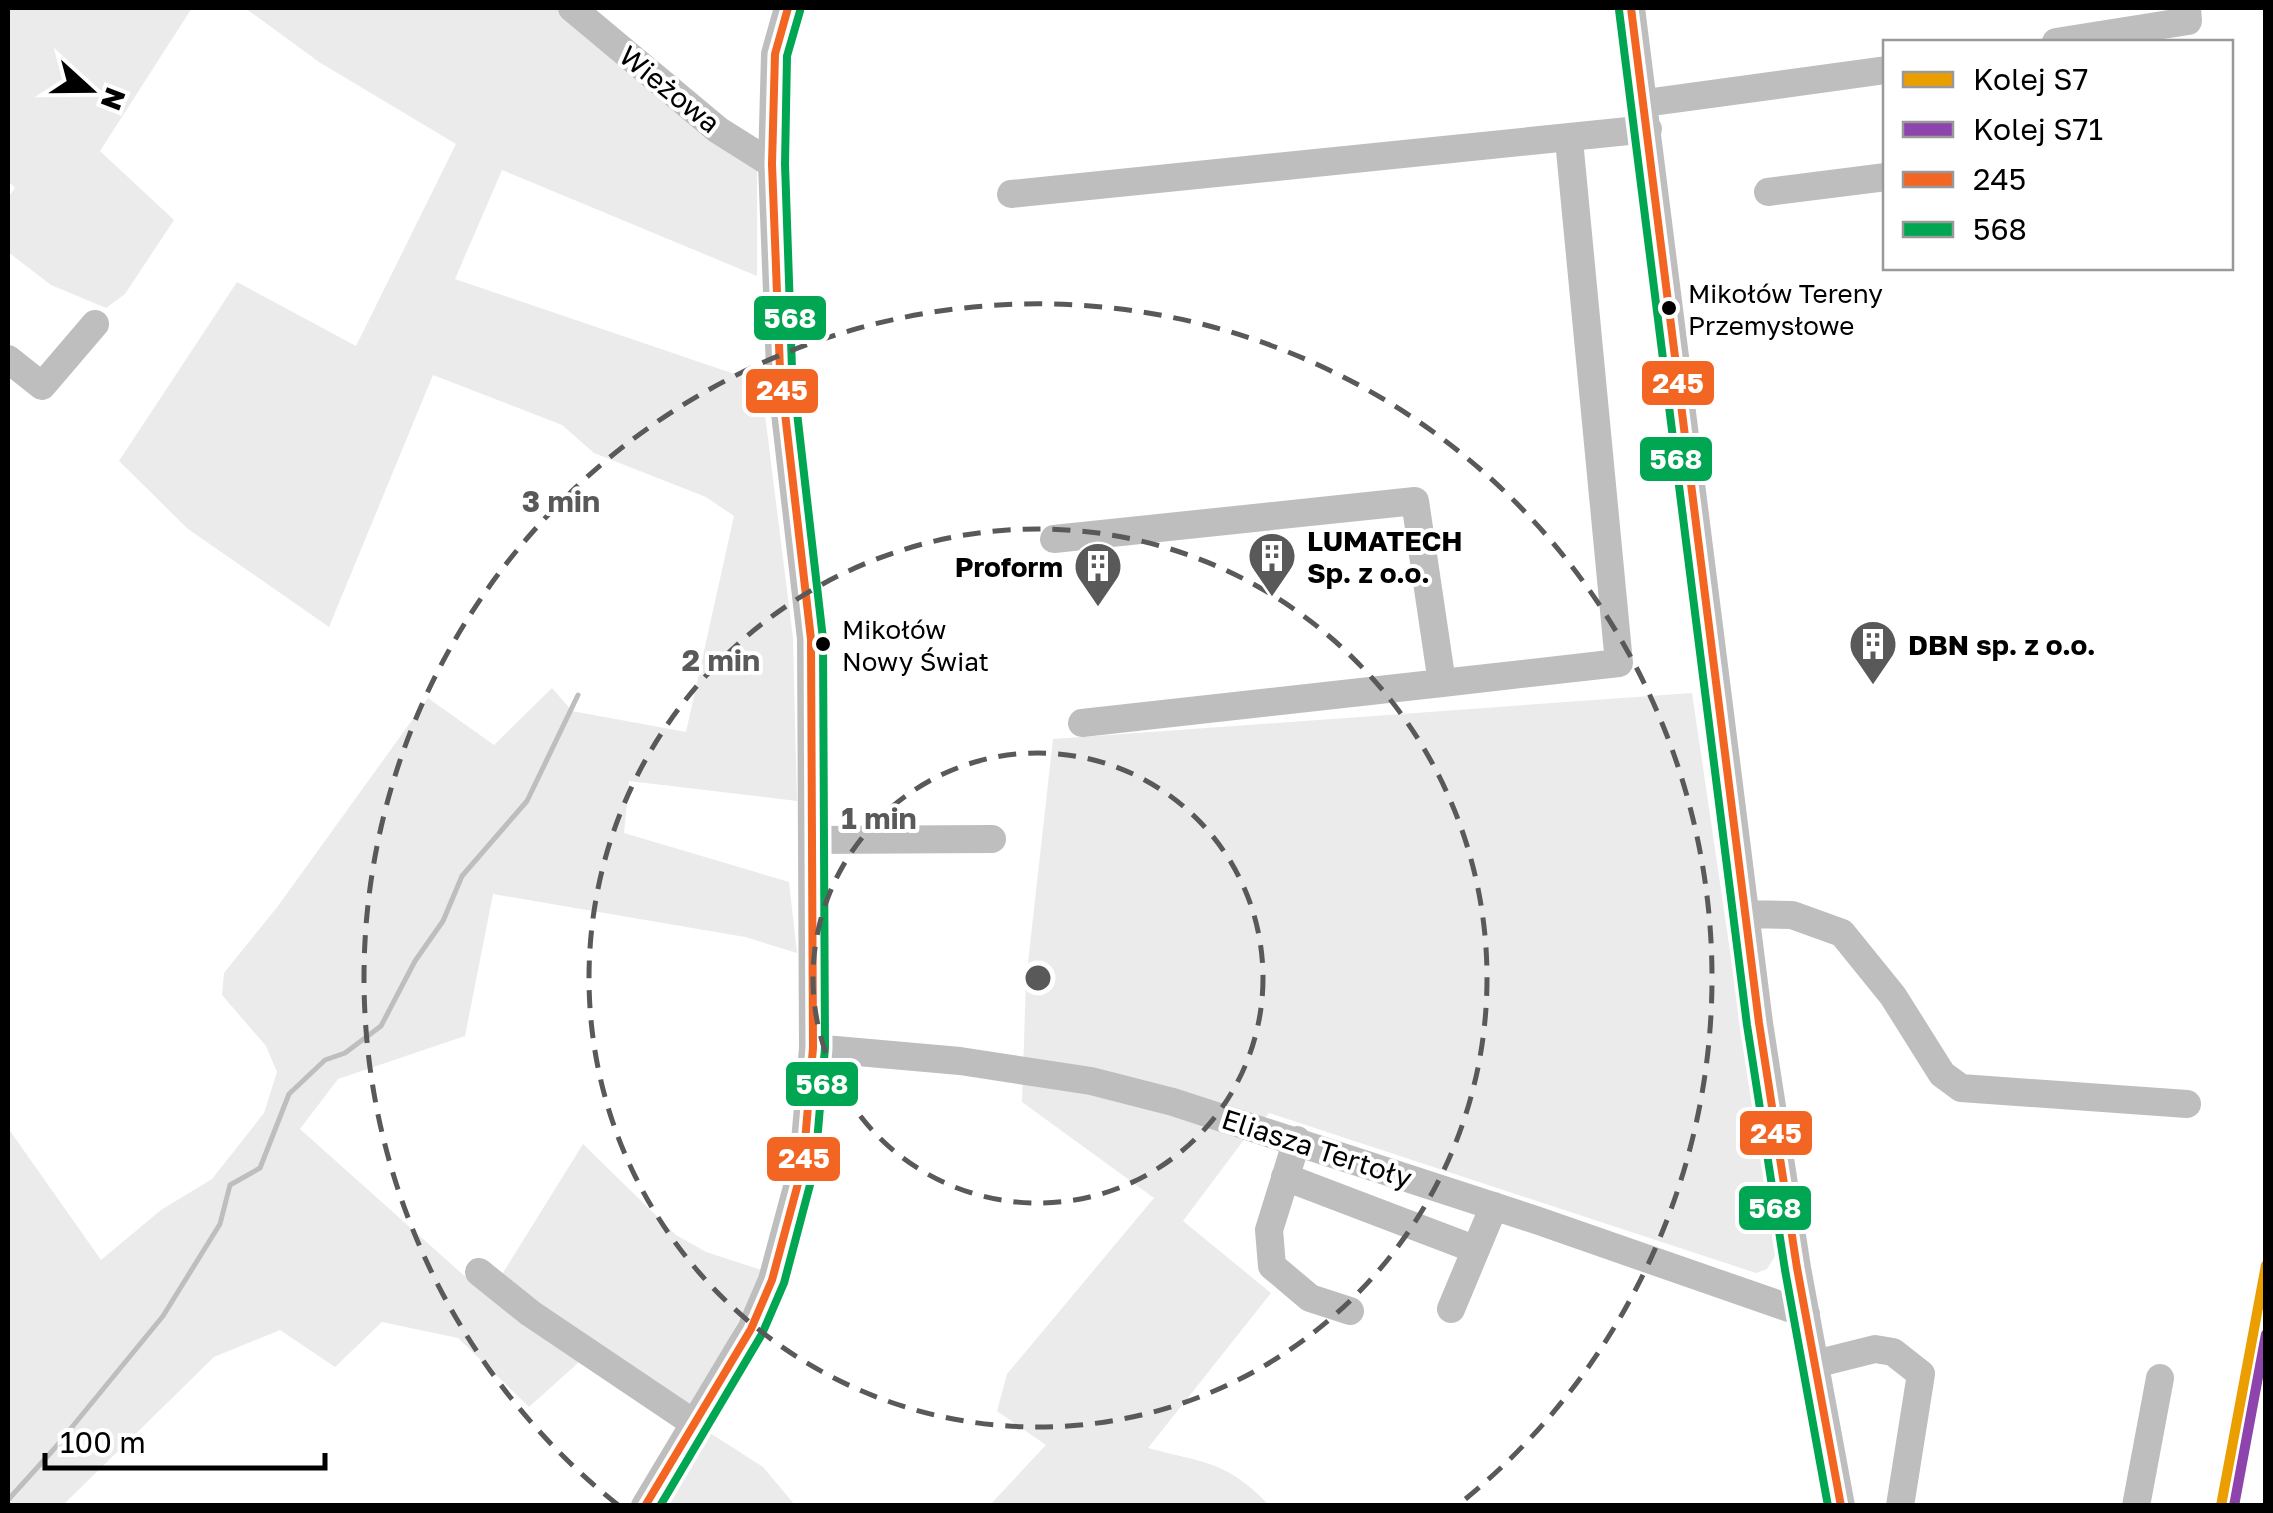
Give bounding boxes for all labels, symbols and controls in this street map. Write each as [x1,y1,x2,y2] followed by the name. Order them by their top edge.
[613,39,727,139] street label: Wieżowa
[40,40,140,140] north arrow
[1883,40,2233,270] legend
[1973,61,2088,97] text: Kolej S7
[95,83,133,115] text: N
[1973,111,2103,147] text: Kolej S71
[1973,161,2026,197] text: 245
[1973,211,2027,247] text: 568
[1688,278,1883,341] place label: Mikołów Tereny Przemysłowe
[752,294,828,342] line badge: 568
[1659,298,1679,318] marker: Mikołów Tereny Przemysłowe
[764,301,816,334] text: 568
[1640,359,1716,407] line badge: 245
[1652,366,1704,399] text: 245
[744,367,820,415] line badge: 245
[756,373,808,406] text: 245
[1638,435,1714,483] line badge: 568
[1650,442,1702,475] text: 568
[522,483,600,519] text: 3 min
[1307,524,1463,589] place label: LUMATECH Sp. z o.o.
[1246,530,1298,598] building icon: LUMATECH Sp. z o.o.
[1072,540,1124,608] building icon: Proform
[955,550,1063,583] place label: Proform
[842,614,989,677] place label: Mikołów Nowy Świat
[1847,618,1899,686] building icon: DBN sp. z o.o.
[1908,628,2096,661] place label: DBN sp. z o.o.
[813,634,833,654] marker: Mikołów Nowy Świat
[682,642,760,678] text: 2 min
[841,800,917,836] text: 1 min
[1020,960,1056,996] centre of rings
[784,1060,860,1108] line badge: 568
[796,1067,848,1100] text: 568
[1218,1102,1417,1194] street label: Eliasza Tertoły
[1738,1109,1814,1157] line badge: 245
[1750,1116,1802,1149] text: 245
[765,1135,842,1183] line badge: 245
[778,1141,830,1174] text: 245
[1737,1184,1813,1232] line badge: 568
[1749,1191,1801,1224] text: 568
[45,1408,325,1470] scale bar
[60,1424,146,1460] text: 100 m

